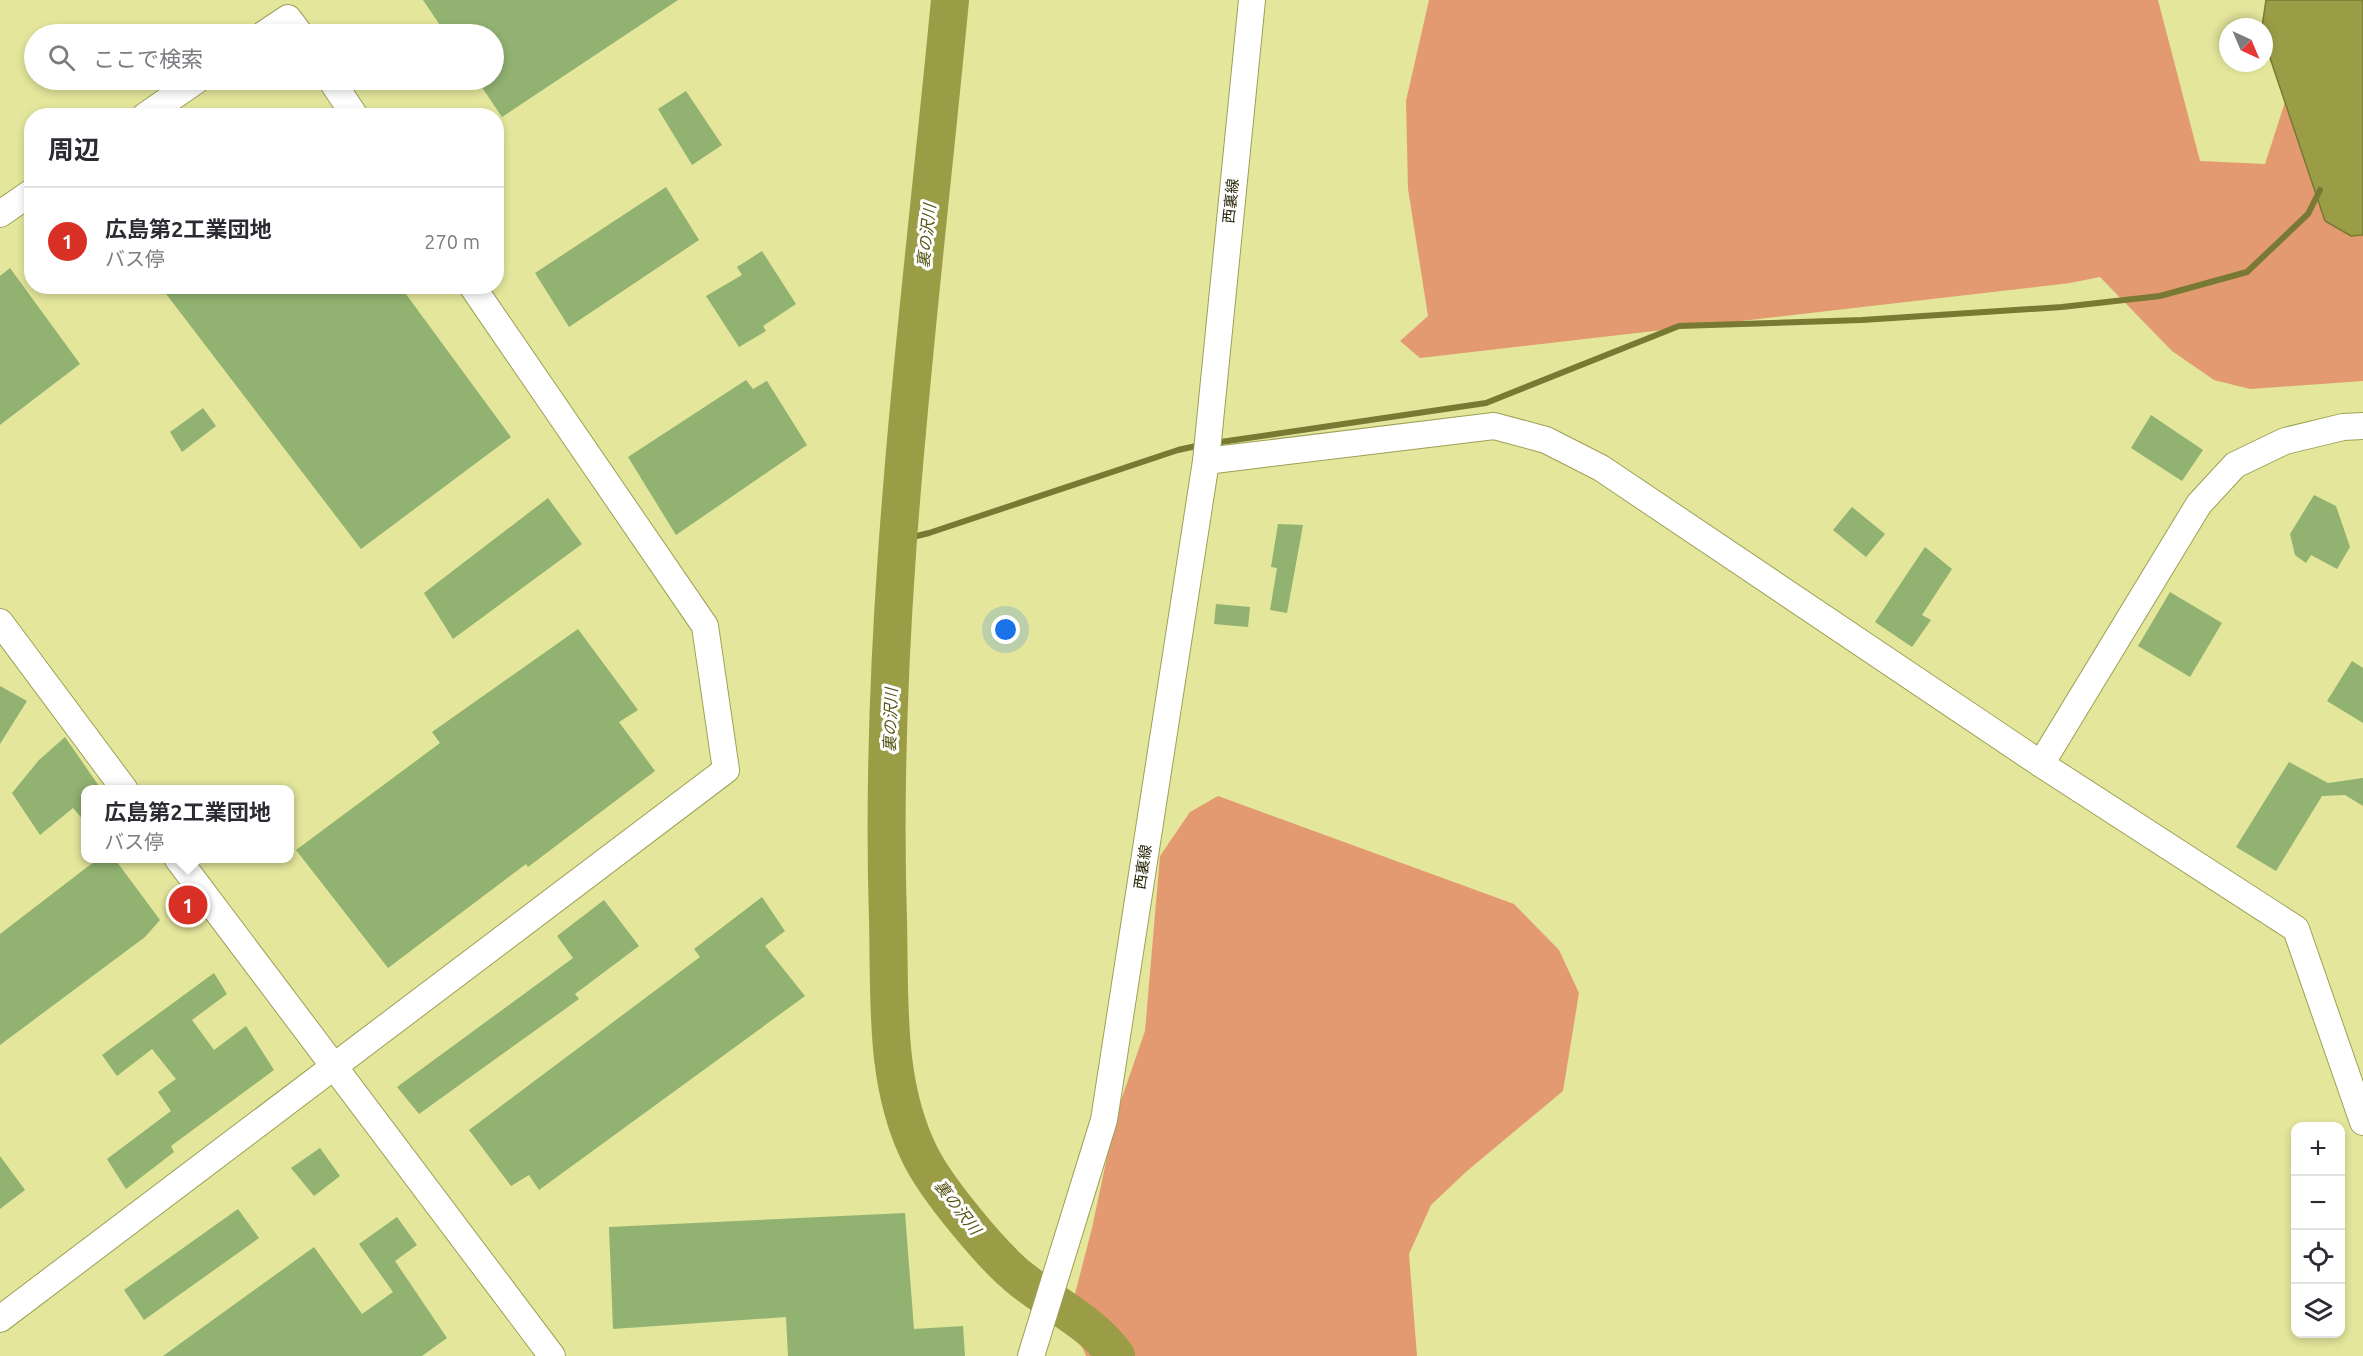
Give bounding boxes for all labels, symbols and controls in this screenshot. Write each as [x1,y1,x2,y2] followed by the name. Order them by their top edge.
[2219,18,2273,72] north arrow
[24,24,504,90] search box
[45,41,78,74] icon: search
[93,46,203,71] text: ここで検索
[48,135,100,164] text: 周辺
[1220,178,1241,224] street label: 西裏線
[914,201,939,269] water label: 裏の沢川
[105,216,271,241] text: 広島第2工業団地
[62,230,73,253] text: 1
[424,230,480,253] text: 270 m
[105,247,165,270] text: バス停
[991,615,1020,644] your location
[880,686,900,752] water label: 裏の沢川
[81,785,294,863] popup
[104,799,271,824] text: 広島第2工業団地
[104,830,164,853] text: バス停
[1131,843,1154,890] street label: 西裏線
[168,882,207,928] pin: 1
[2291,1122,2345,1338] map controls
[2291,1122,2345,1176] button: +
[931,1176,986,1239] water label: 裏の沢川
[2291,1176,2345,1230] button: −
[2291,1230,2345,1284] button: locate
[2291,1284,2345,1338] button: layers

